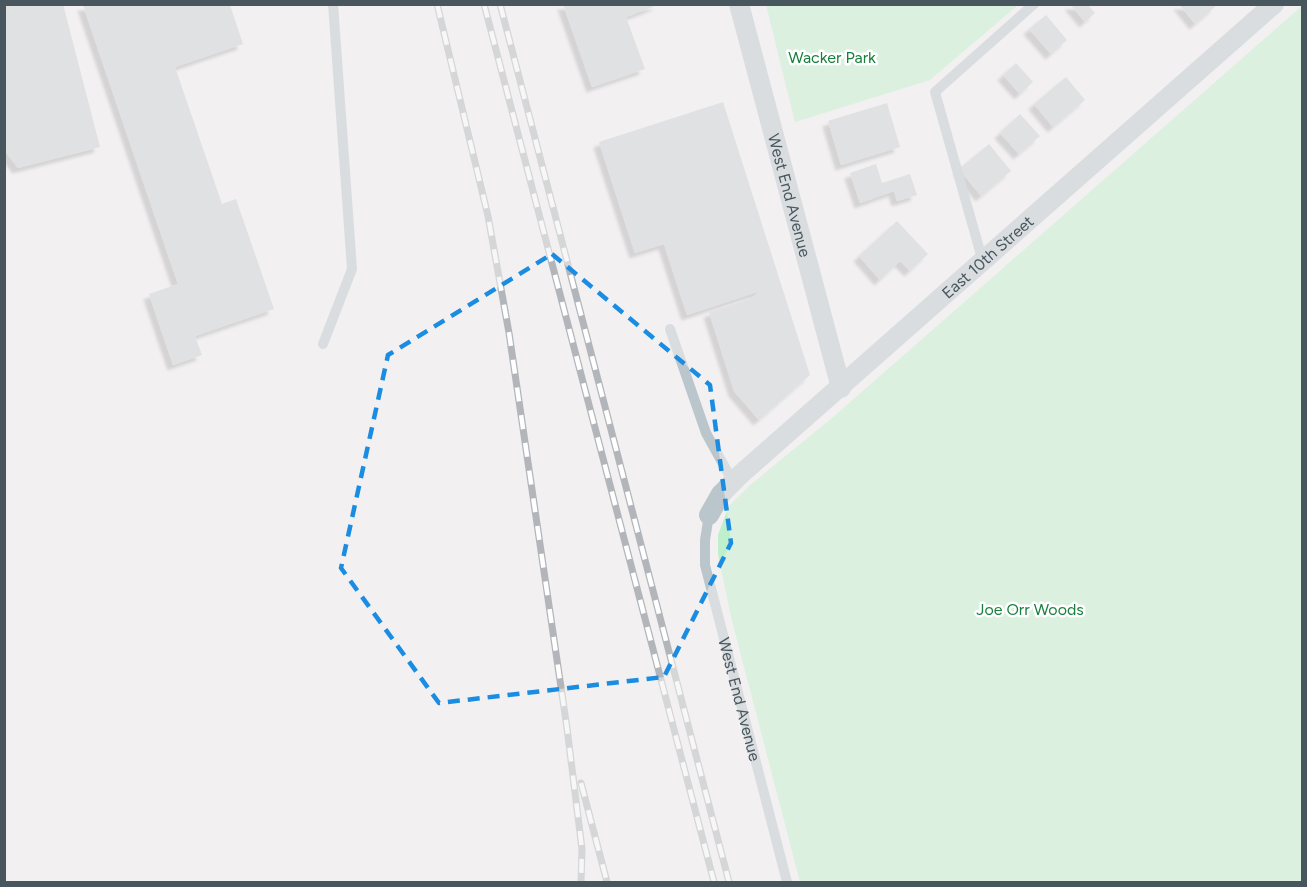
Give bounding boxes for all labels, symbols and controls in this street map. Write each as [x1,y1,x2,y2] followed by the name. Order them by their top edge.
[788,48,876,67] park label: Wacker Park
[764,132,815,259] street label: West End Avenue
[938,211,1037,302] street label: East 10th Street
[976,600,1084,619] park label: Joe Orr Woods
[715,635,765,763] street label: West End Avenue

